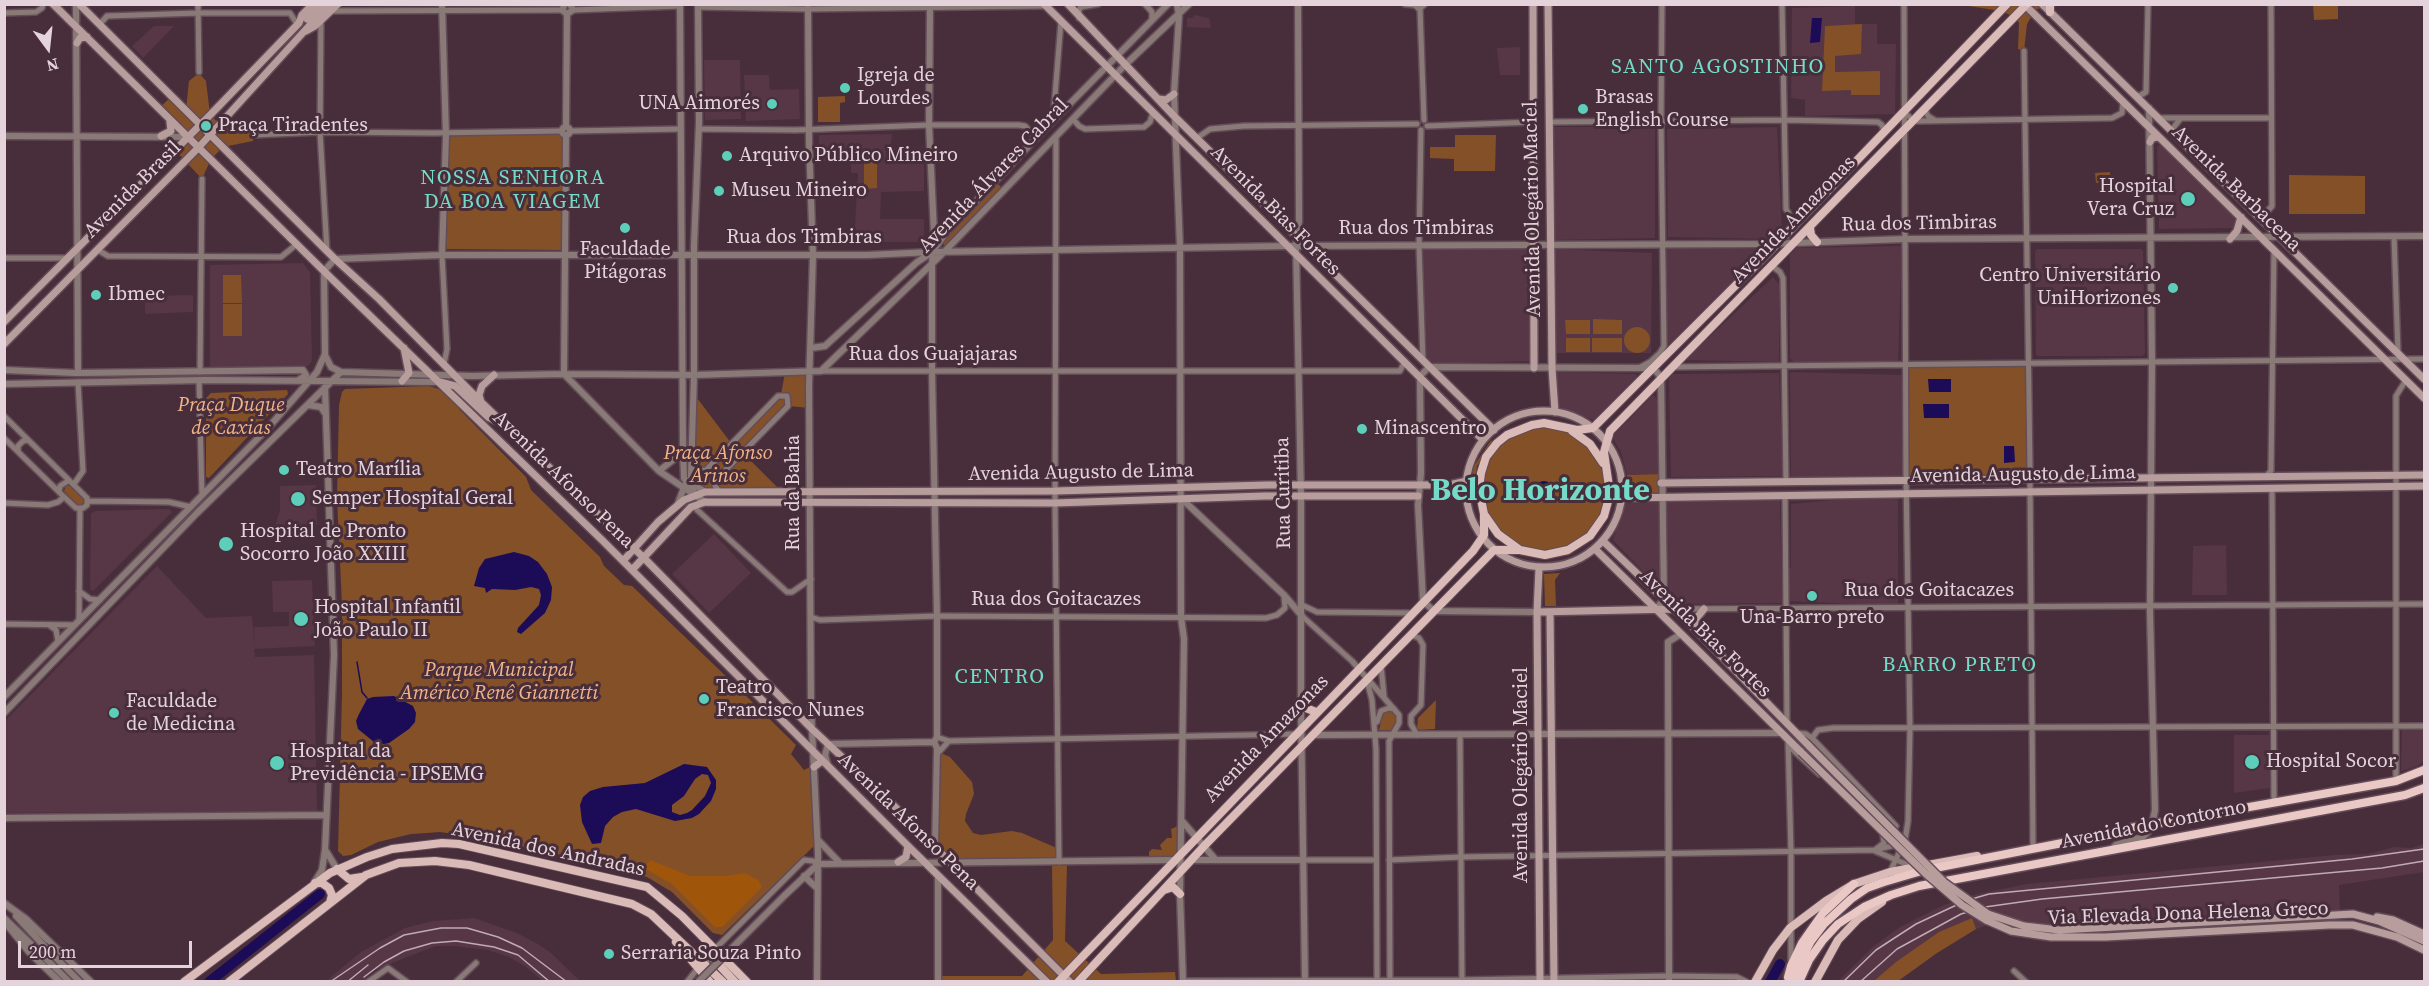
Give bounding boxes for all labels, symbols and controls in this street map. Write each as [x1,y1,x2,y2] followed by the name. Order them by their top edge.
[18,18,78,78] north arrow
[44,53,61,78] text: N
[1611,55,1825,81] district label: SANTO AGOSTINHO
[857,64,935,111] place label: Igreja de Lourdes
[838,81,852,95] marker: Igreja de Lourdes
[1595,86,1729,133] place label: Brasas English Course
[638,92,760,116] place label: UNA Aimorés
[914,94,1074,258] street label: Avenida Álvares Cabral
[765,97,779,111] marker: UNA Aimorés
[1519,101,1547,317] street label: Avenida Olegário Maciel
[1576,102,1590,116] marker: Brasas English Course
[218,114,368,138] place label: Praça Tiradentes
[199,119,213,133] marker: Praça Tiradentes
[2166,121,2306,257] street label: Avenida Barbacena
[79,136,187,244] street label: Avenida Brasil
[1205,141,1345,281] street label: Avenida Bias Fortes
[739,144,958,168] place label: Arquivo Público Mineiro
[720,149,734,163] marker: Arquivo Público Mineiro
[1727,151,1861,289] street label: Avenida Amazonas
[420,166,606,216] district label: NOSSA SENHORA DA BOA VIAGEM
[2087,175,2174,222] place label: Hospital Vera Cruz
[731,179,867,203] place label: Museu Mineiro
[712,184,726,198] marker: Museu Mineiro
[2179,190,2197,208] marker: Hospital Vera Cruz
[1841,211,1997,237] street label: Rua dos Timbiras
[1338,217,1494,241] street label: Rua dos Timbiras
[618,221,632,235] marker: Faculdade Pitágoras
[726,226,882,250] street label: Rua dos Timbiras
[579,238,671,285] place label: Faculdade Pitágoras
[1979,264,2161,311] place label: Centro Universitário UniHorizones
[2166,281,2180,295] marker: Centro Universitário UniHorizones
[108,283,165,307] place label: Ibmec
[89,288,103,302] marker: Ibmec
[849,343,1017,367] street label: Rua dos Guajajaras
[178,394,284,441] park label: Praça Duque de Caxias
[487,406,639,554] street label: Avenida Afonso Pena
[1374,417,1487,441] place label: Minascentro
[1355,422,1369,436] marker: Minascentro
[782,435,806,551] street label: Rua da Bahia
[1271,437,1297,549] street label: Rua Curitiba
[664,442,772,489] park label: Praça Afonso Arinos
[296,458,421,482] place label: Teatro Marília
[968,459,1194,487] street label: Avenida Augusto de Lima
[1910,461,2136,489] street label: Avenida Augusto de Lima
[277,463,291,477] marker: Teatro Marília
[1430,473,1650,511] district label: Belo Horizonte
[312,487,513,511] place label: Semper Hospital Geral
[289,490,307,508] marker: Semper Hospital Geral
[240,520,406,567] place label: Hospital de Pronto Socorro João XXIII
[217,535,235,553] marker: Hospital de Pronto Socorro João XXIII
[1634,565,1776,703] street label: Avenida Bias Fortes
[1844,579,2014,603] street label: Rua dos Goitacazes
[971,588,1141,612] street label: Rua dos Goitacazes
[1805,589,1819,603] marker: Una-Barro preto
[314,596,461,643] place label: Hospital Infantil João Paulo II
[1740,606,1884,630] place label: Una-Barro preto
[292,610,310,628] marker: Hospital Infantil João Paulo II
[1882,653,2038,679] district label: BARRO PRETO
[400,659,598,706] park label: Parque Municipal Américo Renê Giannetti
[954,665,1046,691] district label: CENTRO
[1510,667,1534,883] street label: Avenida Olegário Maciel
[1200,670,1334,808] street label: Avenida Amazonas
[716,676,864,723] place label: Teatro Francisco Nunes
[126,690,235,737] place label: Faculdade de Medicina
[697,692,711,706] marker: Teatro Francisco Nunes
[107,706,121,720] marker: Faculdade de Medicina
[290,740,484,787] place label: Hospital da Previdência - IPSEMG
[832,748,984,896] street label: Avenida Afonso Pena
[2266,750,2396,774] place label: Hospital Socor
[2243,753,2261,771] marker: Hospital Socor
[268,754,286,772] marker: Hospital da Previdência - IPSEMG
[2060,795,2248,855] street label: Avenida do Contorno
[449,818,647,882] street label: Avenida dos Andradas
[2047,897,2329,931] street label: Via Elevada Dona Helena Greco
[21,929,195,967] scale bar
[29,939,76,964] text: 200 m
[621,942,802,966] place label: Serraria Souza Pinto
[602,947,616,961] marker: Serraria Souza Pinto

